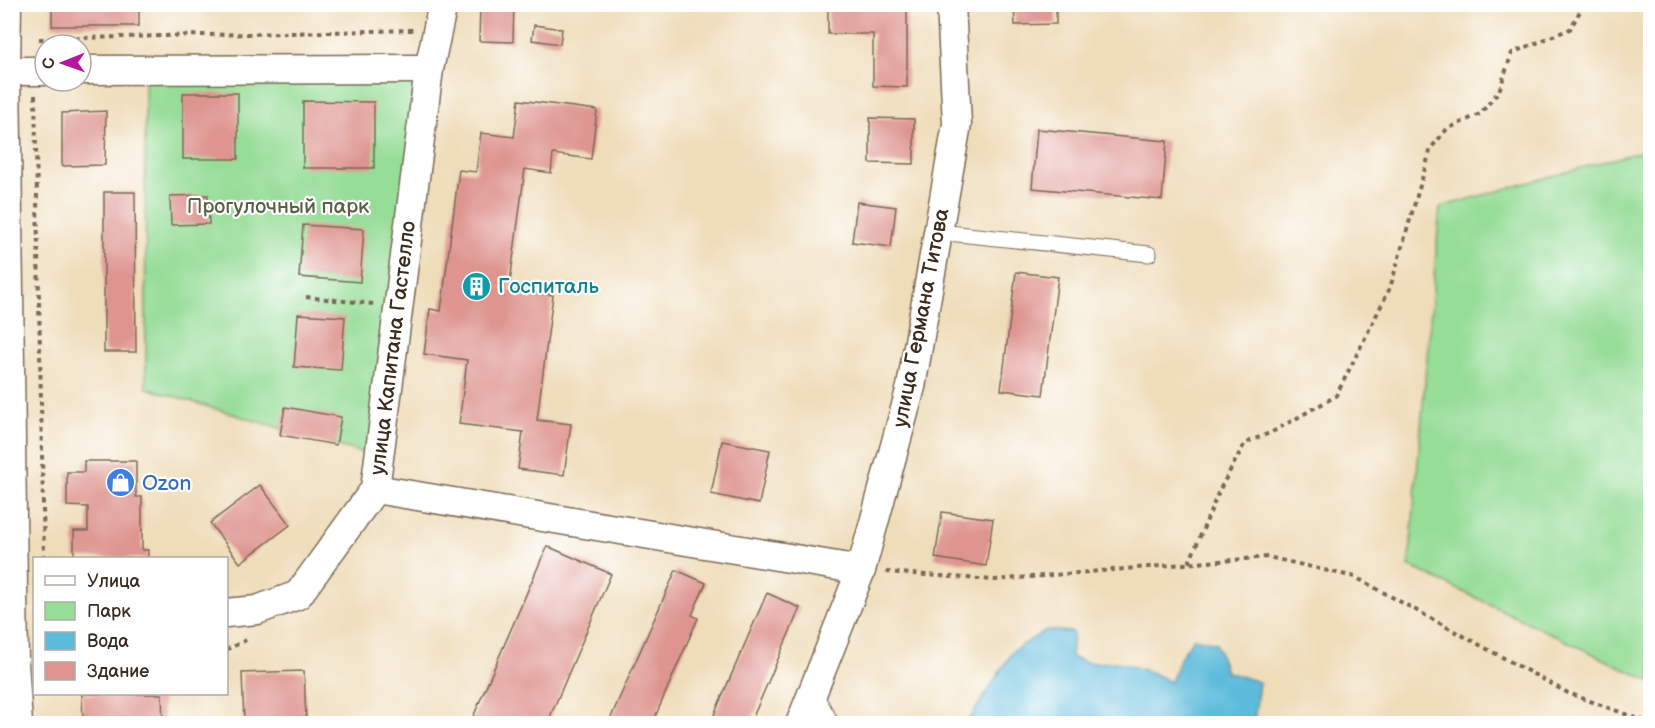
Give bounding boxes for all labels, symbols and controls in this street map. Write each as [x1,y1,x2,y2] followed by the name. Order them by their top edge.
[33,33,93,93] north arrow
[40,58,59,69] text: С
[187,194,369,219] park label: Прогулочный парк
[887,206,955,430] street label: улица Германа Титова
[365,219,421,477] street label: улица Капитана Гастелло
[461,270,493,302] building icon: Госпиталь
[498,274,599,299] place label: Госпиталь
[105,467,137,499] shop icon: Ozon
[142,471,191,496] place label: Ozon
[33,557,228,695] legend
[87,571,141,592] text: Улица
[87,601,131,622] text: Парк
[87,631,129,652] text: Вода
[87,661,149,682] text: Здание

